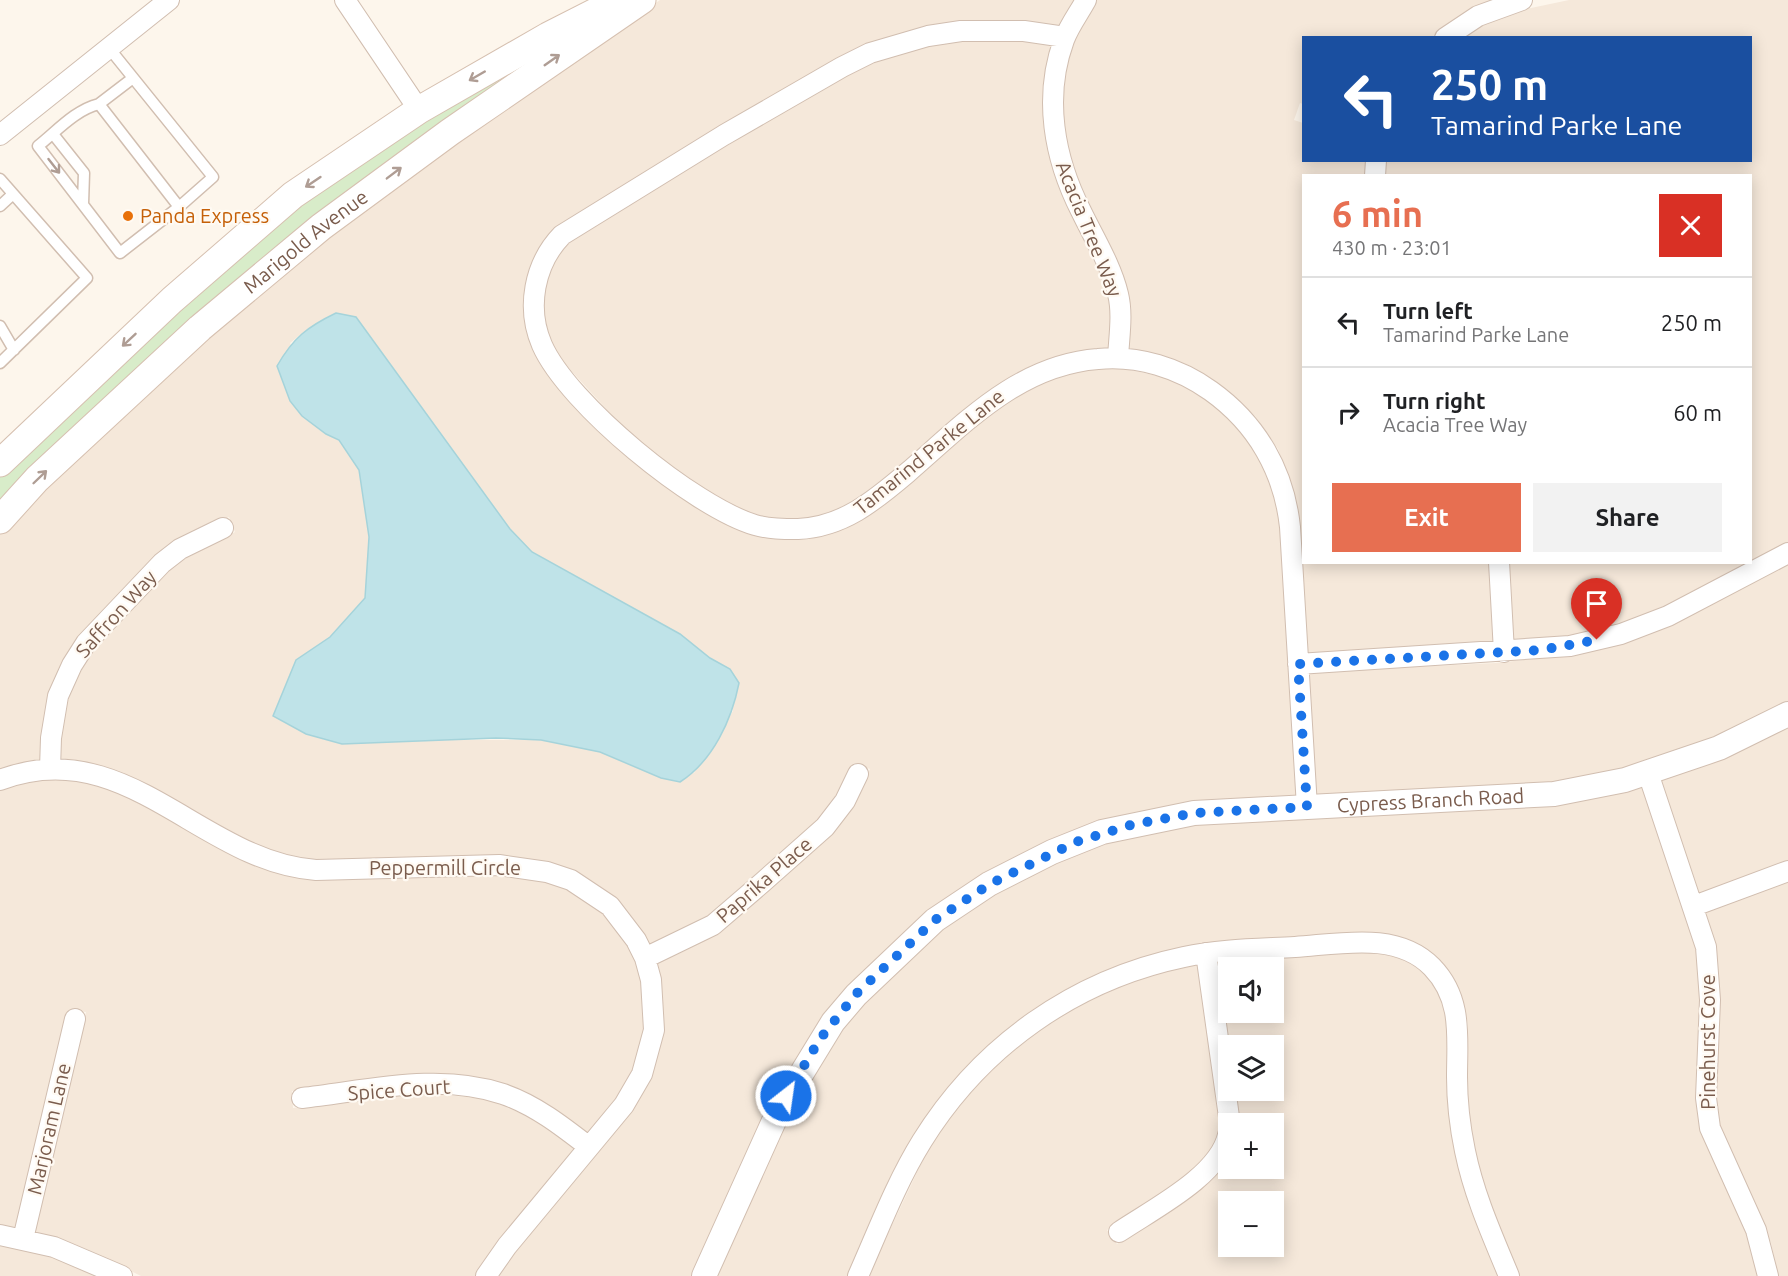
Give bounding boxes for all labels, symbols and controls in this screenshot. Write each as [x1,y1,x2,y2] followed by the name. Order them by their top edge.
[544,54,560,66] one-way arrow
[1332,60,1410,138] icon: left
[1431,61,1548,108] text: 250 m
[469,70,486,82] one-way arrow
[1431,110,1682,140] text: Tamarind Parke Lane
[47,158,60,174] one-way arrow
[1052,158,1127,300] street label: Acacia Tree Way
[385,167,401,179] one-way arrow
[304,175,321,188] one-way arrow
[239,185,372,298] street label: Marigold Avenue
[1332,193,1423,234] text: 6 min
[1659,194,1722,257] button: close
[140,204,269,227] place label: Panda Express
[121,209,135,223] marker: Panda Express
[1332,236,1452,259] text: 430 m · 23:01
[1383,298,1473,323] text: Turn left
[1332,306,1365,339] icon: left
[1661,310,1722,335] text: 250 m
[1383,323,1569,346] text: Tamarind Parke Lane
[122,332,137,347] one-way arrow
[849,384,1008,519] street label: Tamarind Parke Lane
[1383,388,1485,413] text: Turn right
[1332,396,1365,429] icon: right
[1673,400,1722,425] text: 60 m
[1383,413,1527,436] text: Acacia Tree Way
[32,470,47,484] one-way arrow
[1332,483,1521,552] button: Exit
[1533,483,1722,552] button: Share
[71,565,161,662] street label: Saffron Way
[1571,578,1622,640] pin
[1580,587,1613,620] icon: arrive
[1336,784,1525,816] street label: Cypress Branch Road
[711,832,816,927] street label: Paprika Place
[369,856,521,879] street label: Peppermill Circle
[1218,957,1284,1257] map controls
[1218,957,1284,1023] button: sound
[1696,974,1719,1110] street label: Pinehurst Cove
[1218,1035,1284,1101] button: layers
[22,1061,75,1197] street label: Marjoram Lane
[754,1064,818,1128] position arrow
[347,1074,451,1105] street label: Spice Court
[1218,1113,1284,1179] button: +
[1218,1191,1284,1257] button: −

